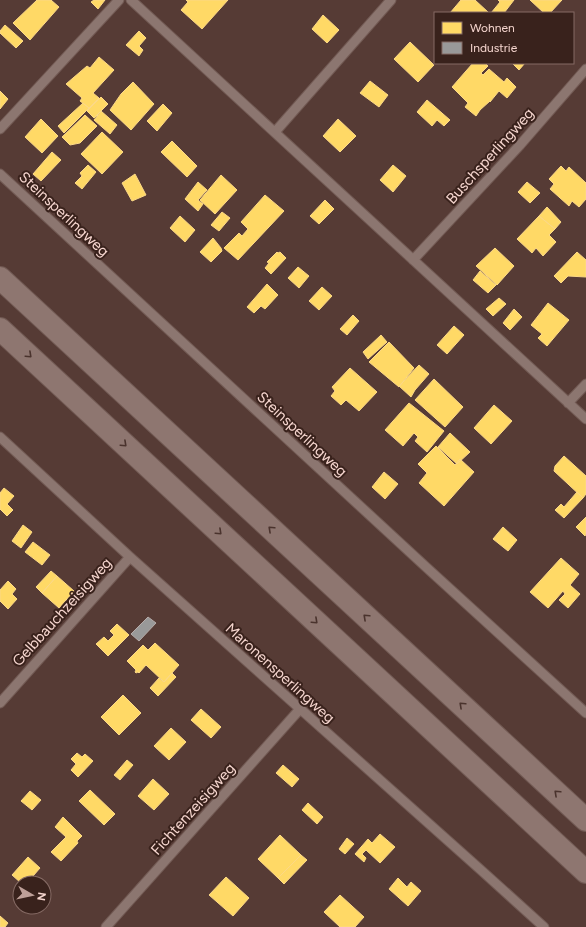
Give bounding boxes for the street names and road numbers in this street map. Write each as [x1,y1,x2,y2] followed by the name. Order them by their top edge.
[442,104,538,208] street label: Buschsperlingweg
[15,168,113,260] street label: Steinsperlingweg
[253,388,351,480] street label: Steinsperlingweg
[9,554,115,670] street label: Gelbbauchzeisigweg
[222,619,338,727] street label: Maronensperlingweg
[147,759,239,859] street label: Fichtenzeisigweg

